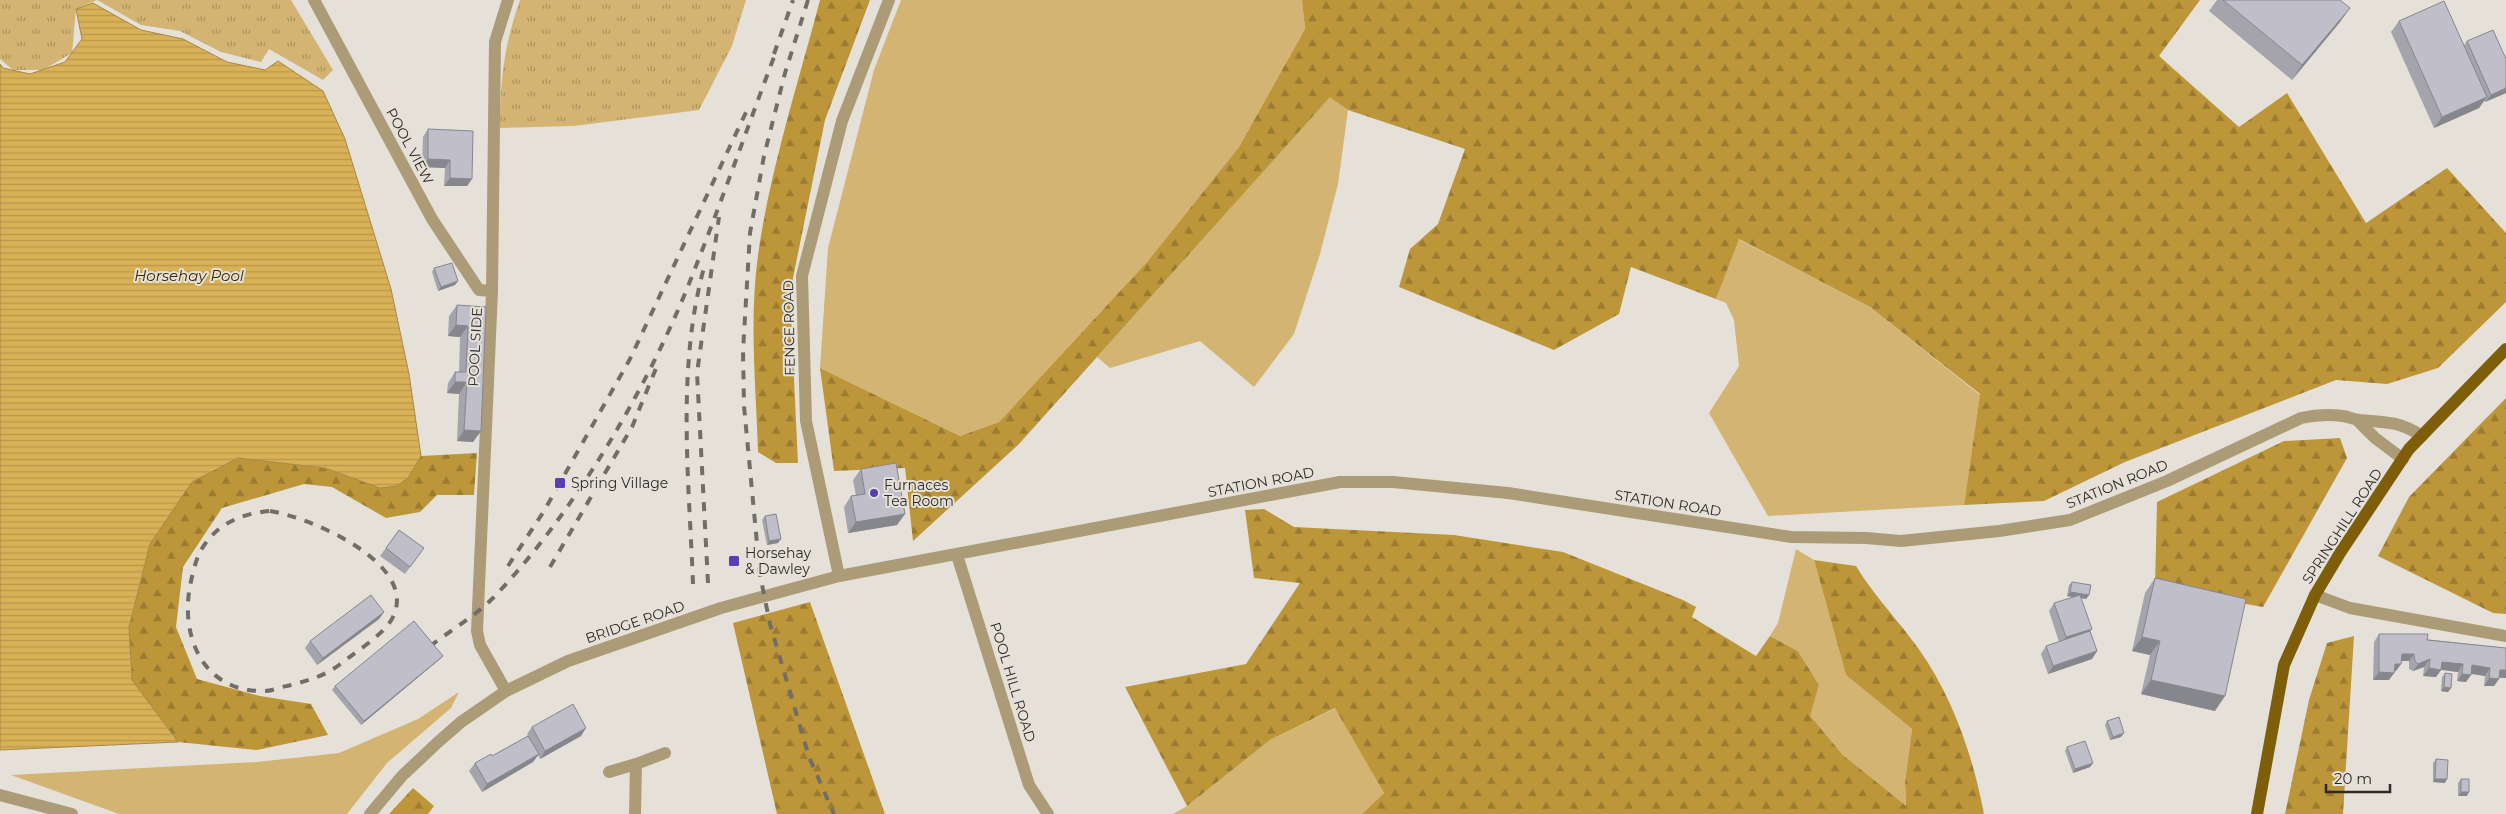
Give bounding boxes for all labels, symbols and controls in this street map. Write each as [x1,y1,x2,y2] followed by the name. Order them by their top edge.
[382,105,438,188] street label: POOL VIEW
[134,266,244,285] water label: Horsehay Pool
[779,280,799,376] street label: FENCE ROAD
[464,307,486,387] street label: POOL SIDE
[2064,455,2170,513] street label: STATION ROAD
[1206,463,1316,501] street label: STATION ROAD
[2298,465,2386,587] street label: SPRINGHILL ROAD
[571,474,668,492] place label: Spring Village
[553,476,567,490] marker: Spring Village
[884,476,954,510] place label: Furnaces Tea Room
[1613,486,1723,520] street label: STATION ROAD
[868,487,880,499] marker: Furnaces Tea Room
[745,544,811,578] place label: Horsehay & Dawley
[727,554,741,568] marker: Horsehay & Dawley
[583,597,687,647] street label: BRIDGE ROAD
[986,620,1040,744] street label: POOL HILL ROAD
[2326,762,2390,794] scale bar
[2334,769,2372,788] text: 20 m

